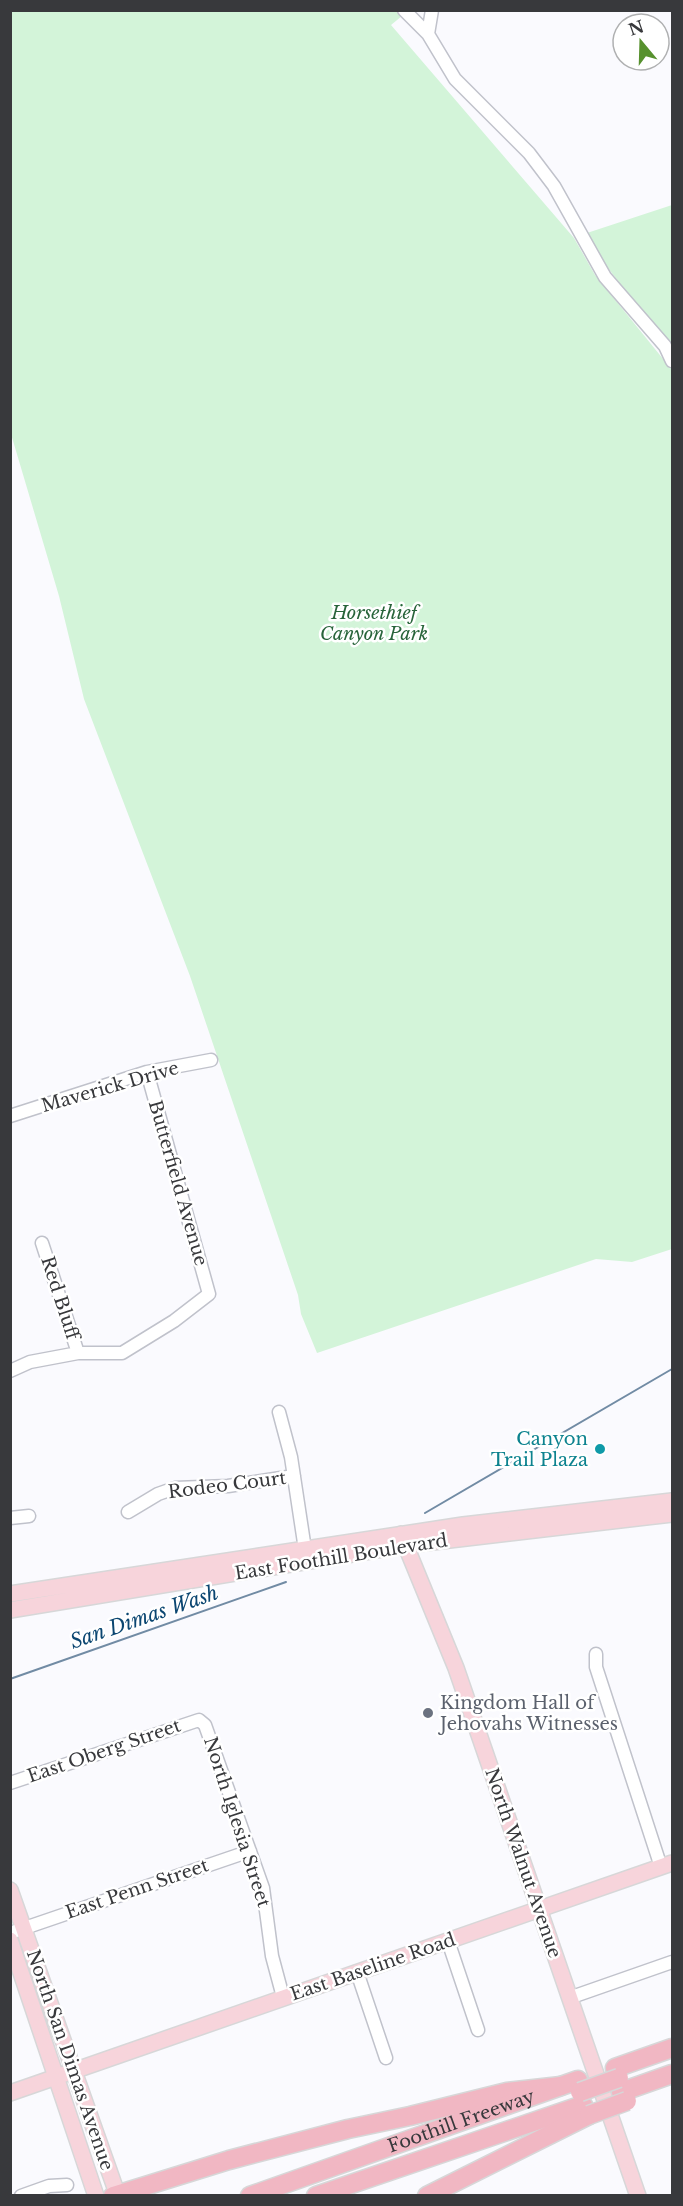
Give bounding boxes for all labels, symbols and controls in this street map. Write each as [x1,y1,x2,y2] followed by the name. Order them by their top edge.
[611,12,671,72] north arrow
[626,16,646,40] text: N
[320,602,428,645] park label: Horsethief Canyon Park
[39,1057,181,1117] street label: Maverick Drive
[144,1098,212,1268] street label: Butterfield Avenue
[36,1253,84,1344] street label: Red Bluff
[491,1428,588,1471] place label: Canyon Trail Plaza
[593,1442,607,1456] marker: Canyon Trail Plaza
[167,1467,288,1503] street label: Rodeo Court
[233,1529,449,1585] street label: East Foothill Boulevard
[67,1580,221,1654] water label: San Dimas Wash
[438,1692,618,1735] place label: Kingdom Hall of Jehovahs Witnesses
[421,1706,435,1720] marker: Kingdom Hall of Jehovahs Witnesses
[24,1714,184,1788] street label: East Oberg Street
[199,1734,275,1910] street label: North Iglesia Street
[480,1765,566,1961] street label: North Walnut Avenue
[63,1854,211,1924] street label: East Penn Street
[288,1928,458,2006] street label: East Baseline Road
[22,1947,118,2173] street label: North San Dimas Avenue
[385,2085,538,2157] street label: Foothill Freeway

